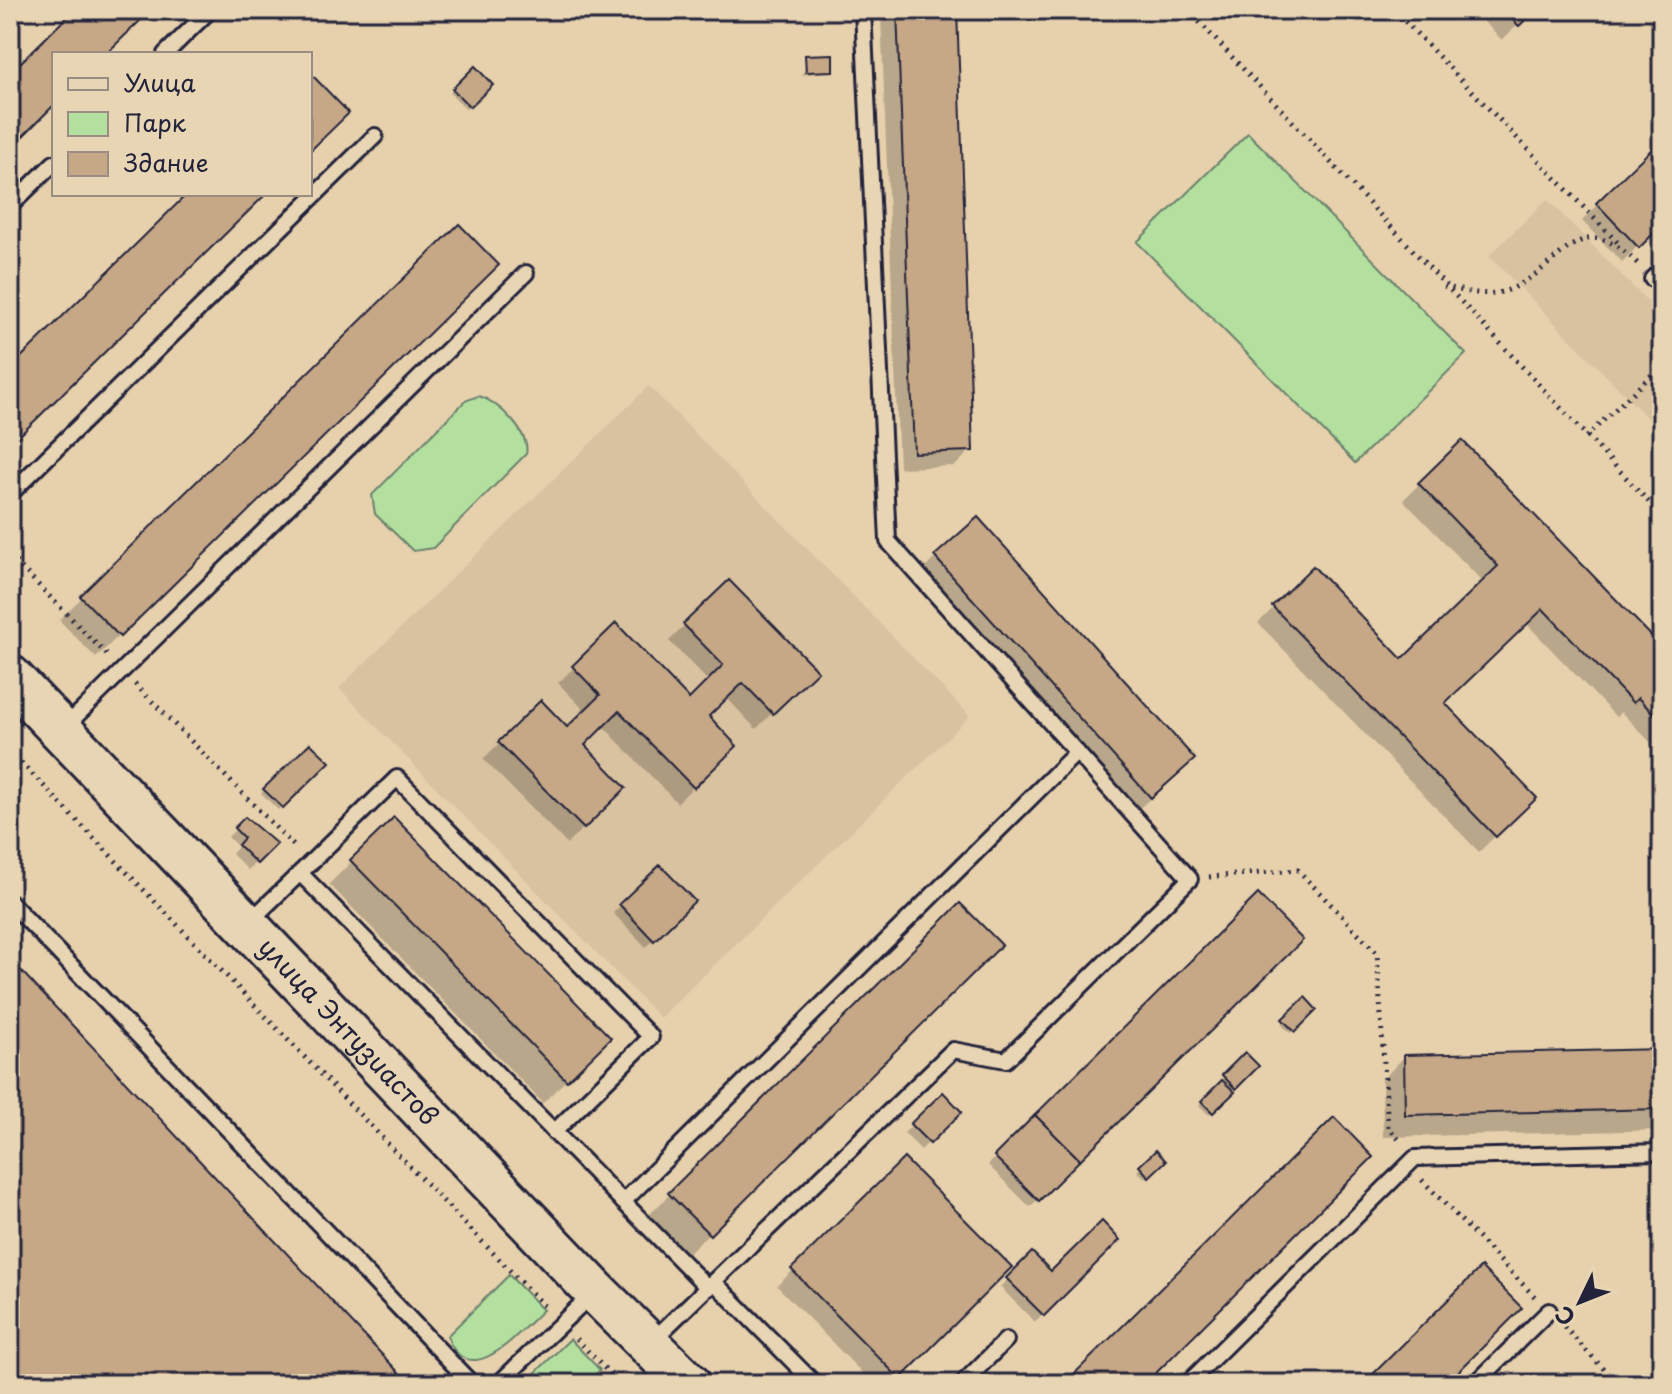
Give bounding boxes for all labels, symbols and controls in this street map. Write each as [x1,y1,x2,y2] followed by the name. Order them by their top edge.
[52,52,312,196] legend
[124,64,196,100] text: Улица
[124,104,187,140] text: Парк
[124,144,209,180] text: Здание
[250,928,448,1134] street label: улица Энтузиастов
[1540,1262,1620,1342] north arrow
[1547,1299,1582,1334] text: С

